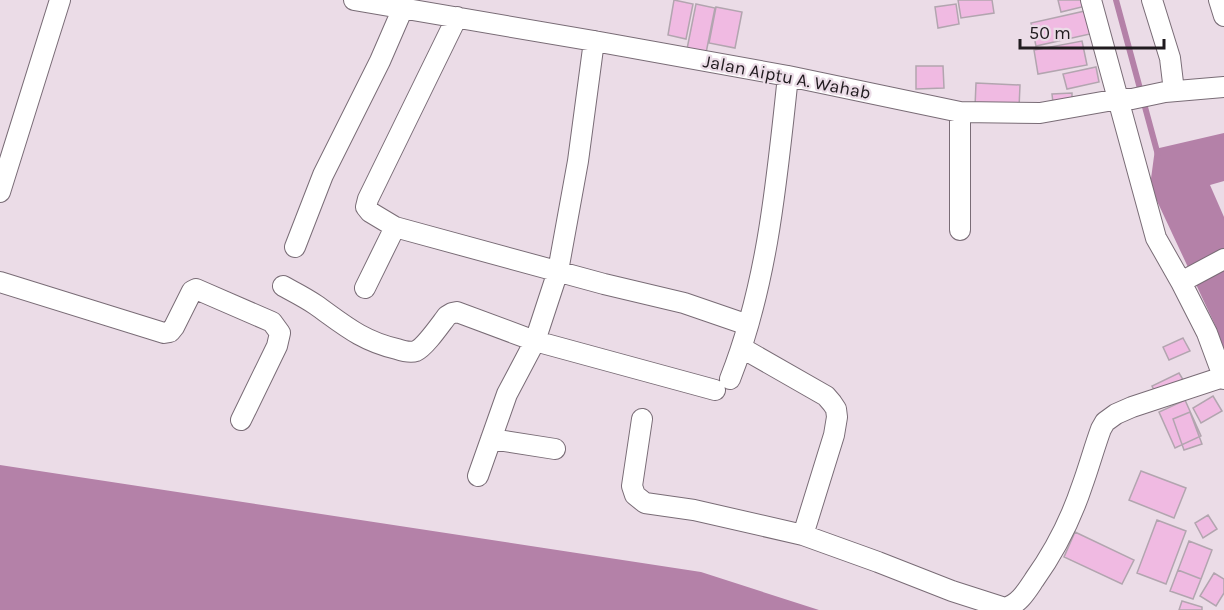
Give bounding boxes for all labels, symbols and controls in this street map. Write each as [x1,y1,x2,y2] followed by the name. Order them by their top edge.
[1020,12,1164,50] scale bar
[1029,22,1071,44] text: 50 m
[701,50,873,104] street label: Jalan Aiptu A. Wahab

